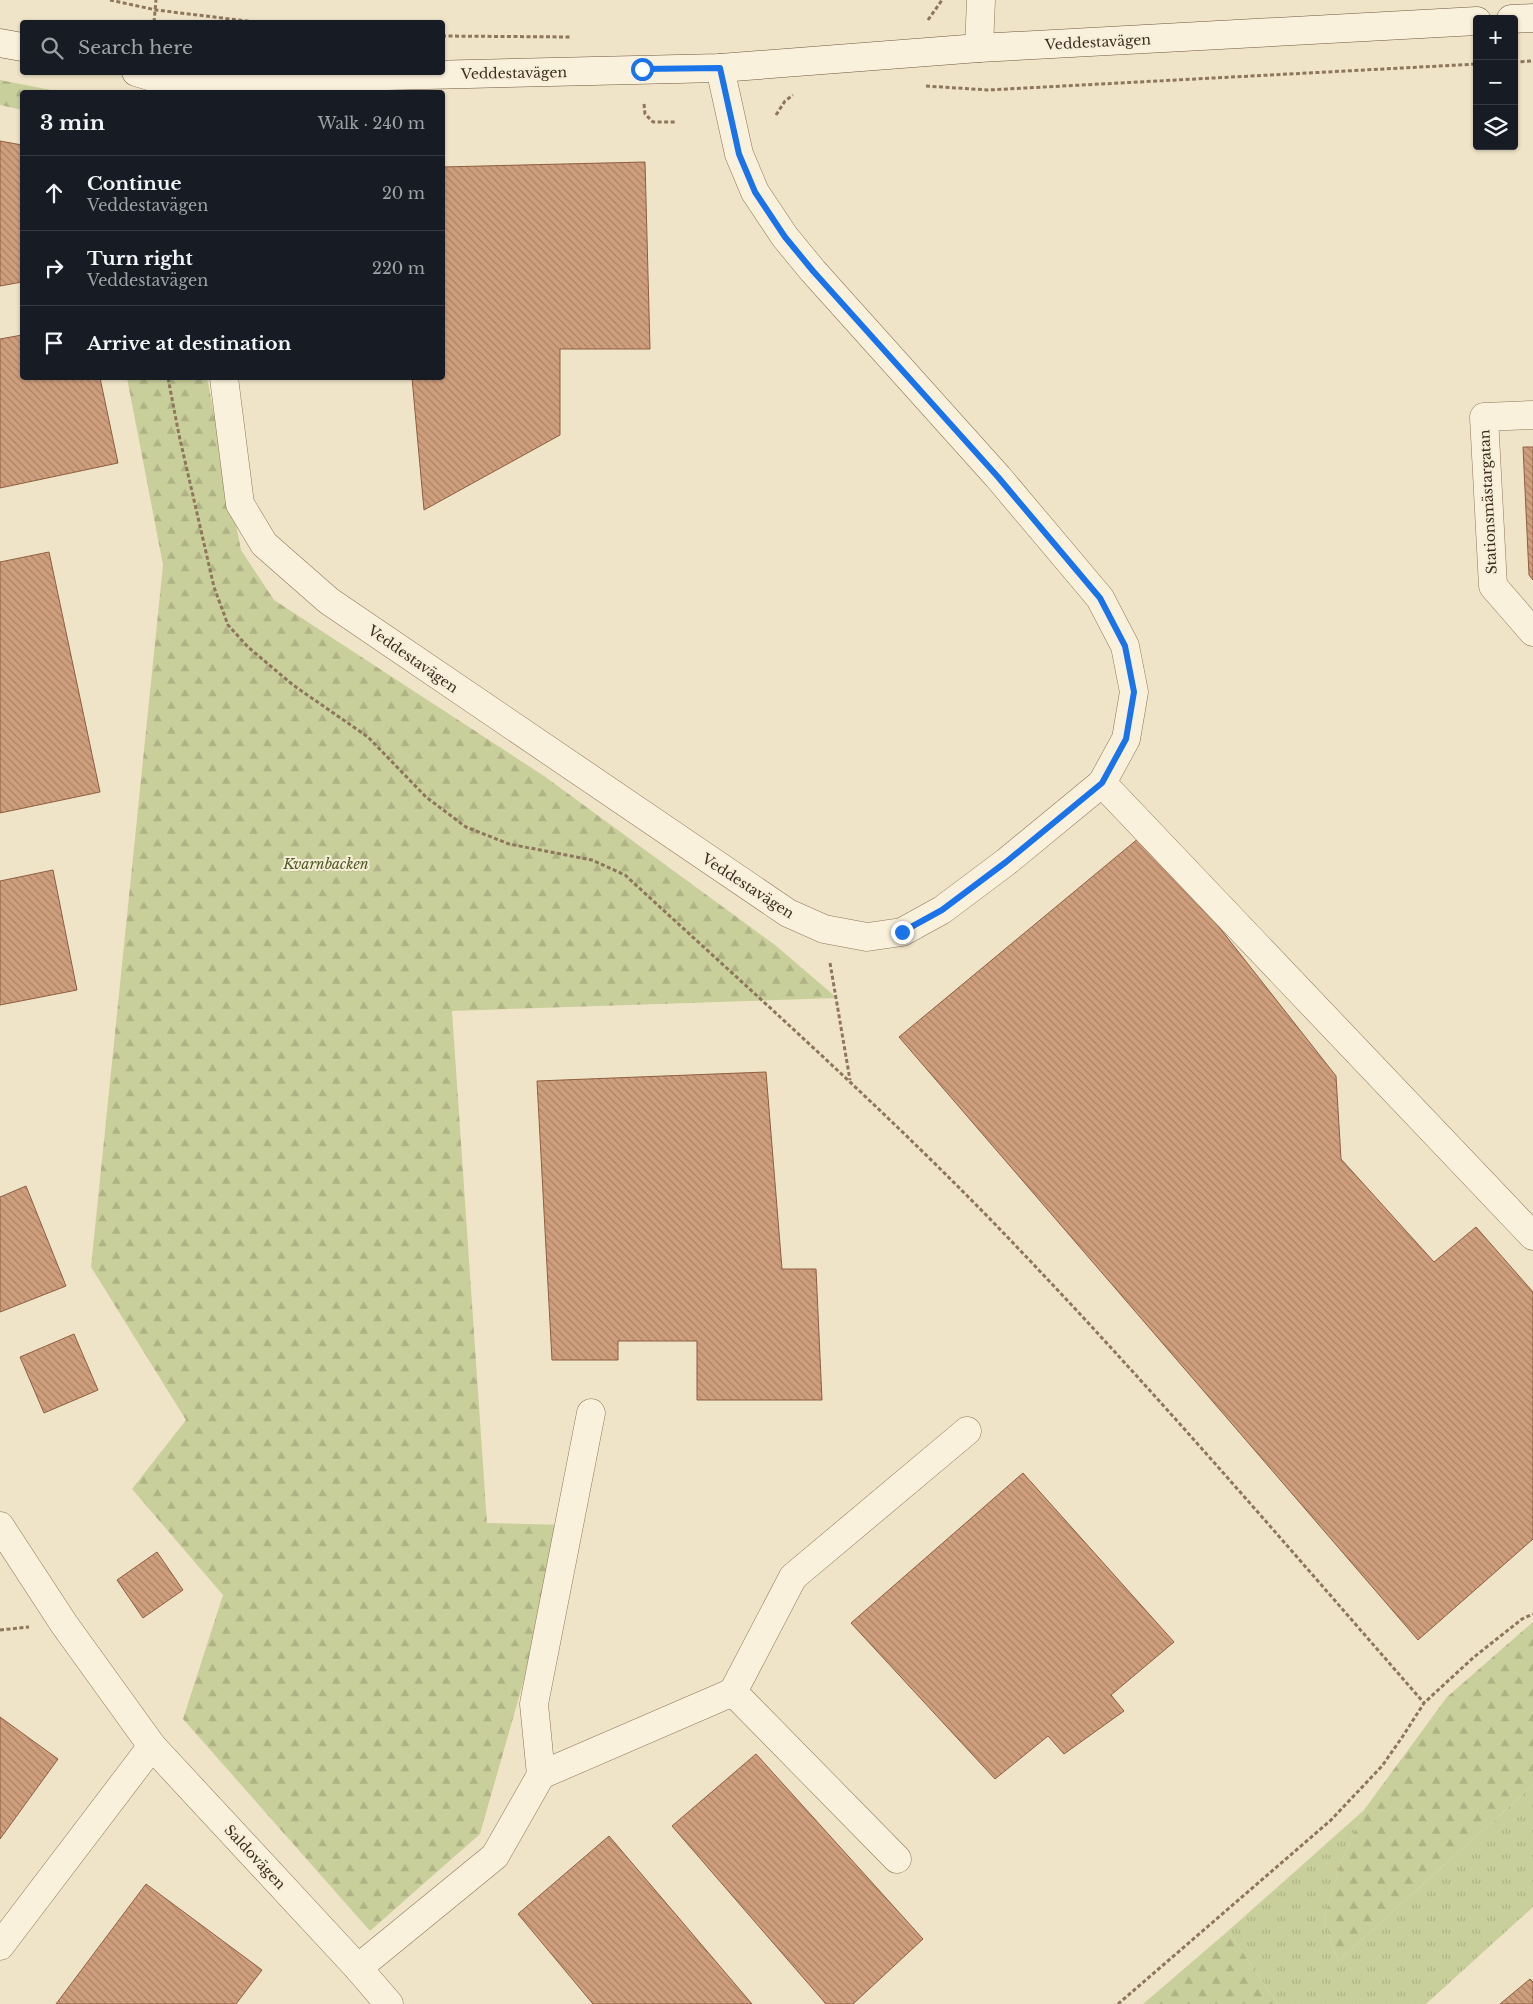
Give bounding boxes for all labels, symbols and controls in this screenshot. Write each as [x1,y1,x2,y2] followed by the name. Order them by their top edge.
[1473,15,1518,150] map controls
[1473,15,1518,60] button: +
[20,20,445,75] search box
[1044,30,1152,54] street label: Veddestavägen
[38,34,66,62] icon: search
[78,36,193,59] text: Search here
[631,58,654,81] route start
[1473,60,1518,105] button: −
[460,63,568,83] street label: Veddestavägen
[1473,105,1518,150] button: layers
[40,110,105,136] text: 3 min
[318,113,425,133] text: Walk · 240 m
[87,172,182,195] text: Continue
[40,179,68,207] icon: ahead
[382,183,425,203] text: 20 m
[87,195,208,215] text: Veddestavägen
[87,247,193,270] text: Turn right
[40,254,68,282] icon: right
[372,258,425,278] text: 220 m
[87,270,208,290] text: Veddestavägen
[40,329,68,357] icon: arrive
[87,332,291,355] text: Arrive at destination
[1475,429,1501,575] street label: Stationsmästargatan
[364,621,462,697] street label: Veddestavägen
[698,849,798,923] street label: Veddestavägen
[282,855,369,873] park label: Kvarnbacken
[891,921,914,944] route end
[221,1821,290,1893] street label: Saldovägen

